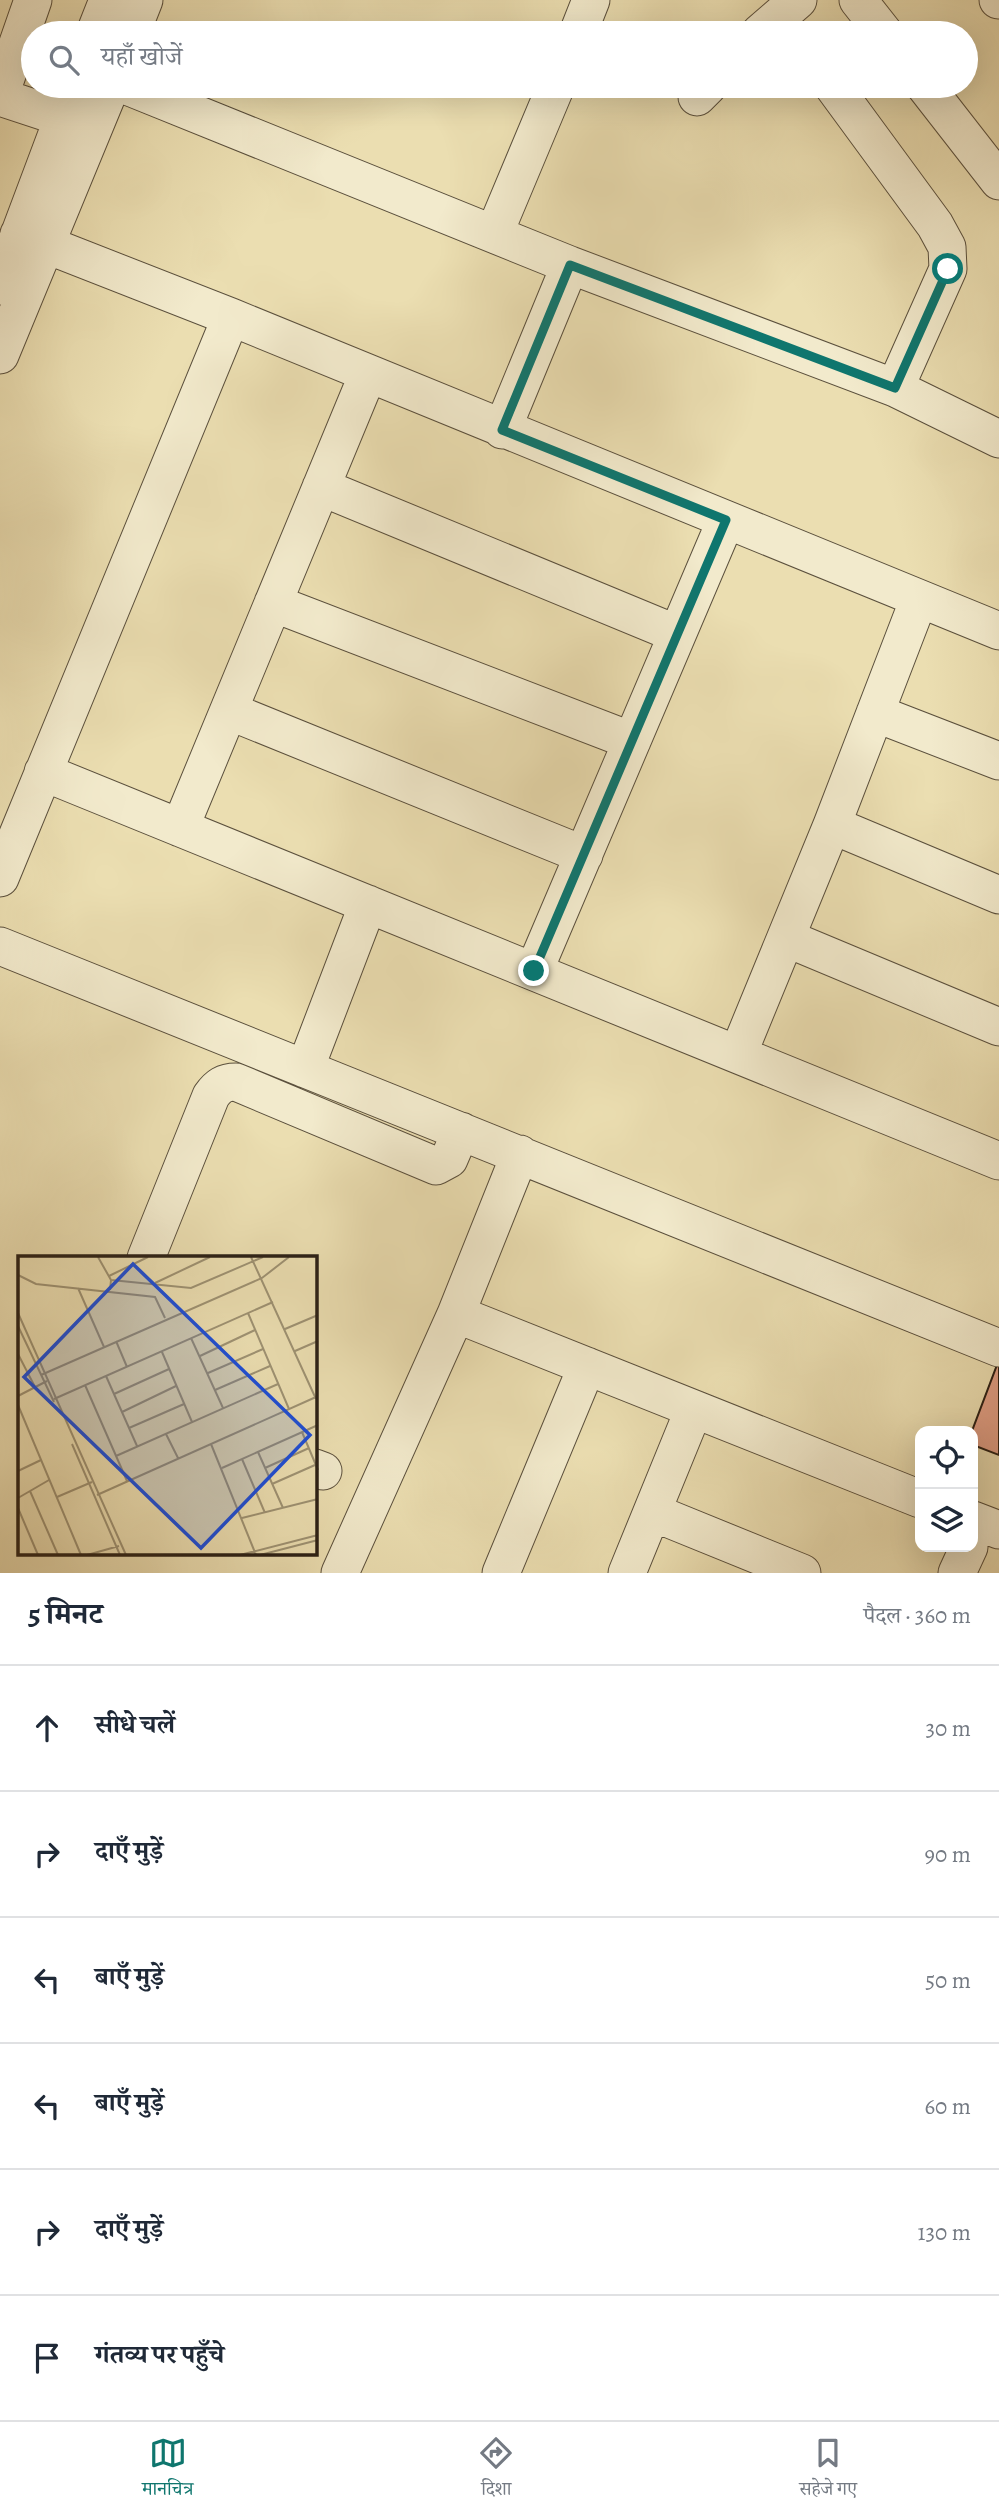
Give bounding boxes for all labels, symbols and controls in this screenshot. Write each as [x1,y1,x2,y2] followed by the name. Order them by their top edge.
[21,21,978,98] search box
[101,39,182,74] text: यहाँ खोजें
[45,41,83,79] icon: search
[932,253,963,284] route start
[518,955,549,986] route end
[18,1256,317,1556] inset map
[915,1426,978,1552] map controls
[915,1426,978,1489] button: locate
[915,1489,978,1552] button: layers
[28,1594,103,1634] text: 5 मिनट
[864,1600,971,1631] text: पैदल · 360 m
[95,1707,175,1742] text: सीधे चलें
[28,1709,66,1747] icon: ahead
[925,1713,971,1744] text: 30 m
[95,1833,163,1868] text: दाएँ मुड़ें
[28,1835,66,1873] icon: right
[925,1839,971,1870] text: 90 m
[95,1959,164,1994] text: बाएँ मुड़ें
[28,1961,66,1999] icon: left
[925,1965,971,1996] text: 50 m
[95,2085,164,2120] text: बाएँ मुड़ें
[28,2087,66,2125] icon: left
[924,2091,971,2122] text: 60 m
[95,2211,163,2246] text: दाएँ मुड़ें
[28,2213,66,2251] icon: right
[918,2217,971,2248] text: 130 m
[95,2337,224,2372] text: गंतव्य पर पहुँचे
[28,2339,66,2377] icon: arrive
[142,2434,193,2507] tab: मानचित्र
[477,2434,515,2507] tab: दिशा
[799,2434,857,2507] tab: सहेजे गए

